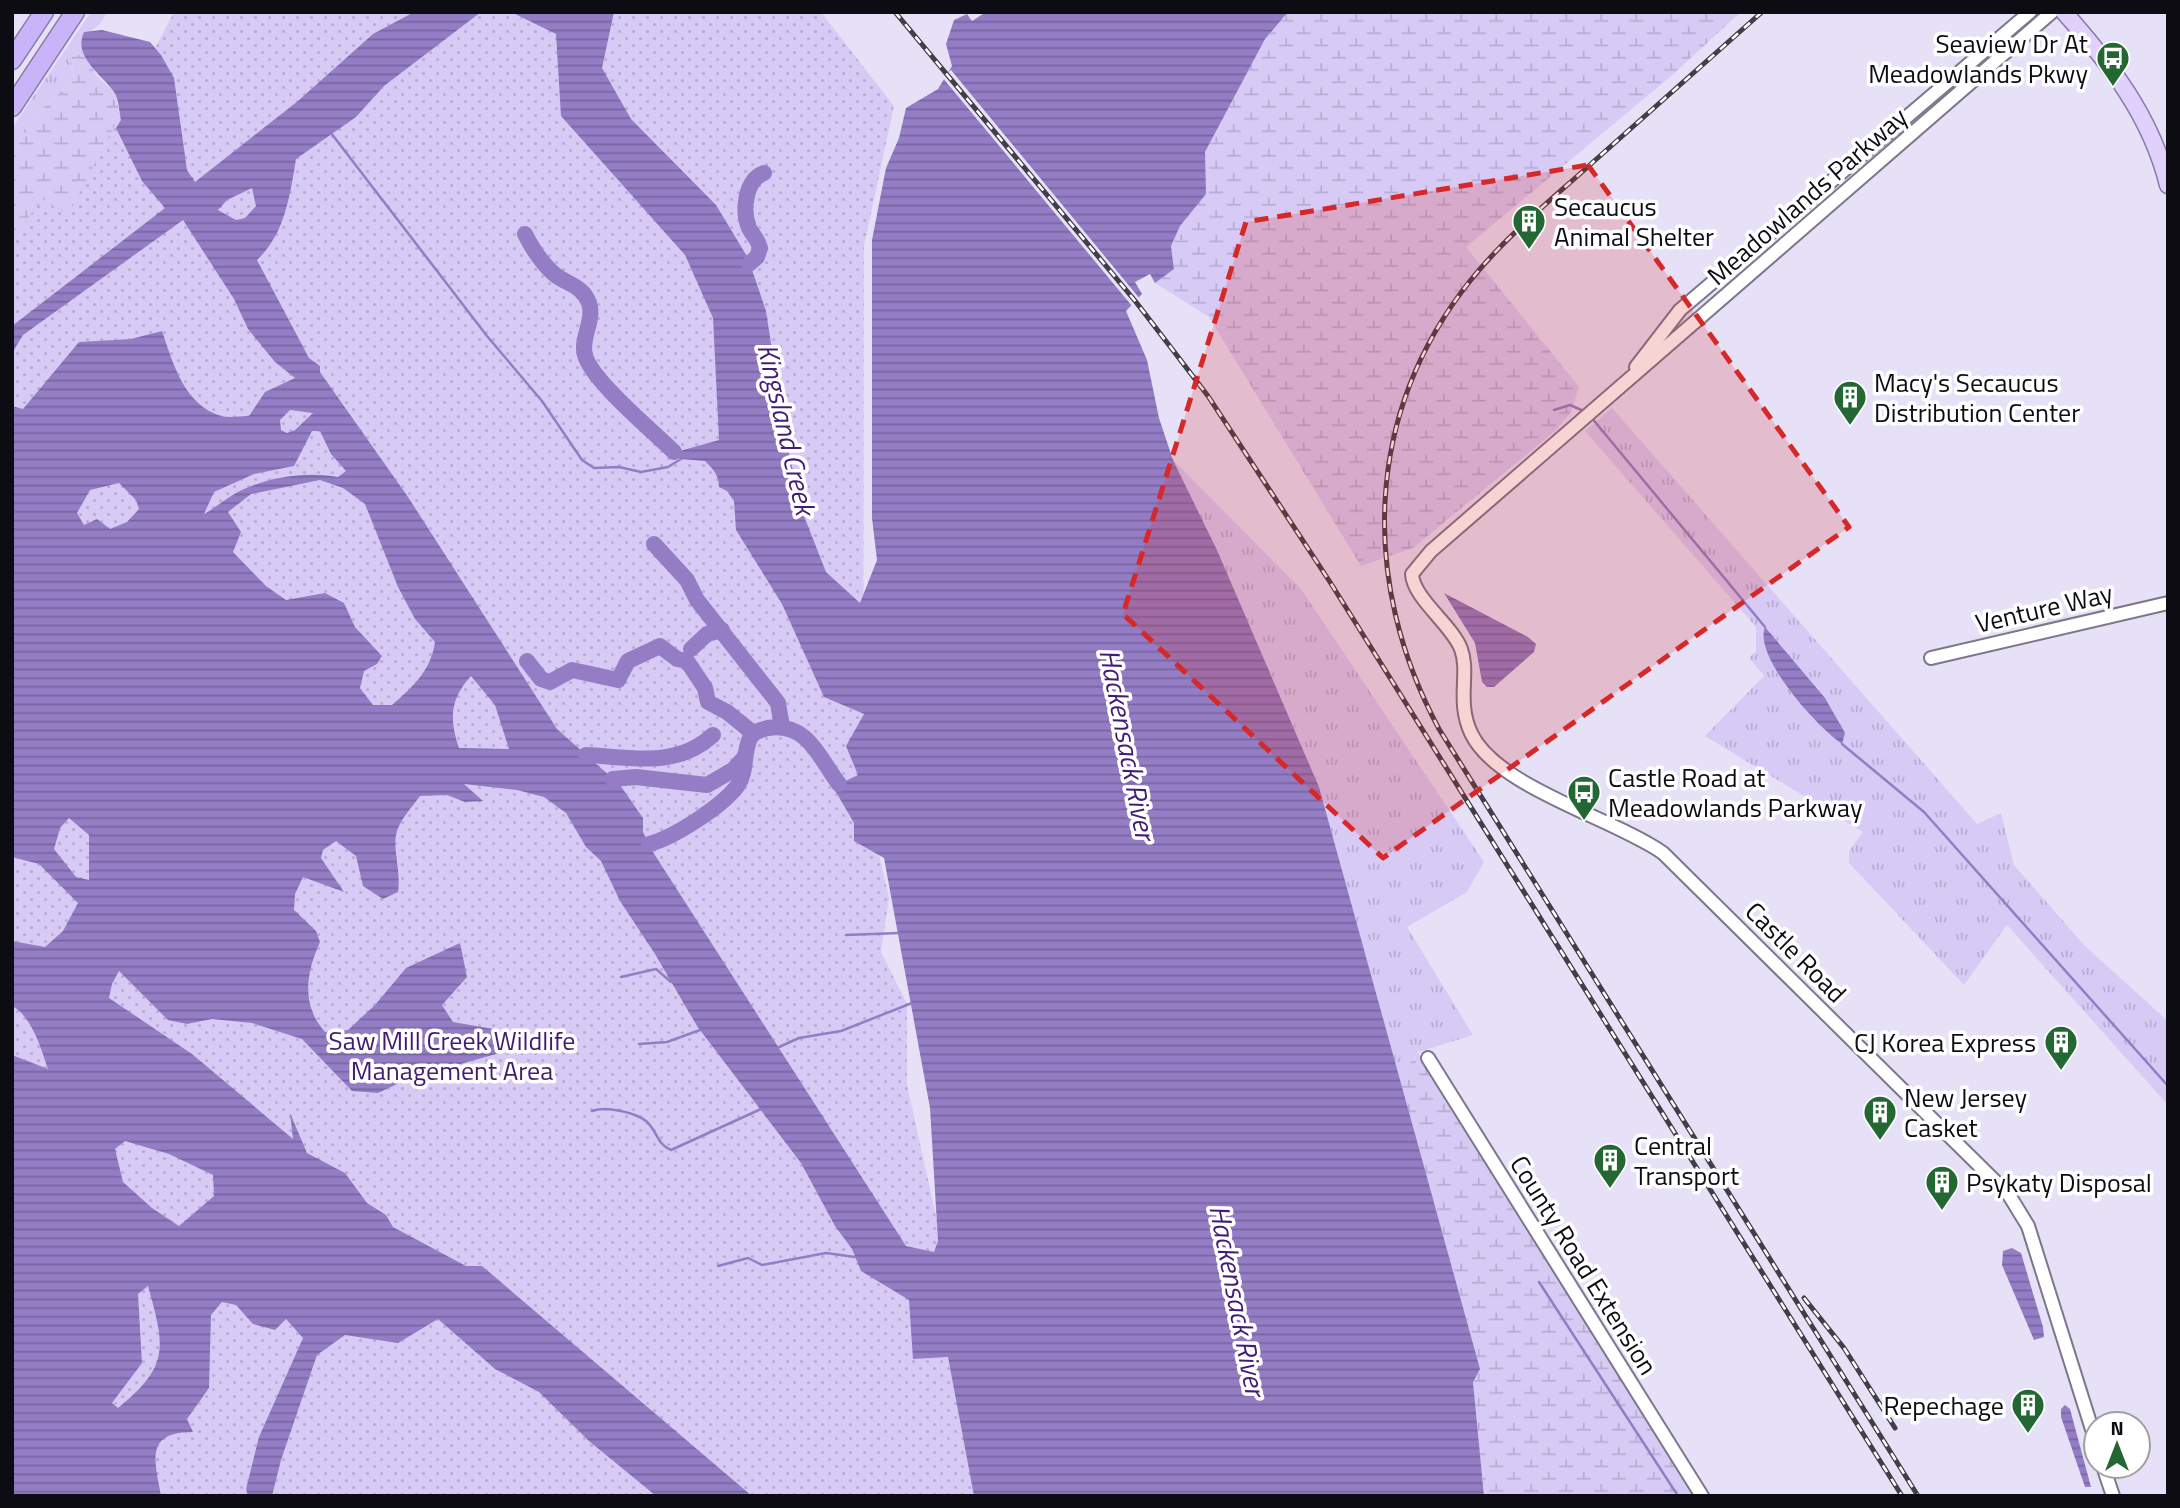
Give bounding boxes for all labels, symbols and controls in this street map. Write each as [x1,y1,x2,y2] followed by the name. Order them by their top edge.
[1868,24,2088,93] place label: Seaview Dr At Meadowlands Pkwy
[2094,39,2132,88] bus stop icon: Seaview Dr At Meadowlands Pkwy
[1698,98,1916,294] street label: Meadowlands Parkway
[1554,187,1714,256] place label: Secaucus Animal Shelter
[1510,202,1548,251] building icon: Secaucus Animal Shelter
[746,339,828,522] water label: Kingsland Creek
[1874,363,2080,432] place label: Macy's Secaucus Distribution Center
[1831,378,1869,427] building icon: Macy's Secaucus Distribution Center
[1971,573,2117,643] street label: Venture Way
[1088,645,1168,846] water label: Hackensack River
[1608,758,1863,827] place label: Castle Road at Meadowlands Parkway
[1565,773,1603,822] bus stop icon: Castle Road at Meadowlands Parkway
[1736,892,1856,1012] street label: Castle Road
[329,1021,575,1090] park label: Saw Mill Creek Wildlife Management Area
[1854,1023,2036,1062] place label: CJ Korea Express
[2042,1023,2080,1072] building icon: CJ Korea Express
[1904,1078,2027,1147] place label: New Jersey Casket
[1861,1093,1899,1142] building icon: New Jersey Casket
[1634,1126,1739,1195] place label: Central Transport
[1591,1141,1629,1190] building icon: Central Transport
[1501,1148,1667,1382] street label: County Road Extension
[1923,1163,1961,1212] building icon: Psykaty Disposal
[1966,1163,2152,1202] place label: Psykaty Disposal
[1198,1201,1278,1402] water label: Hackensack River
[1883,1386,2004,1425] place label: Repechage
[2009,1386,2047,1435] building icon: Repechage
[2082,1410,2152,1480] north arrow
[2110,1413,2124,1442] text: N

